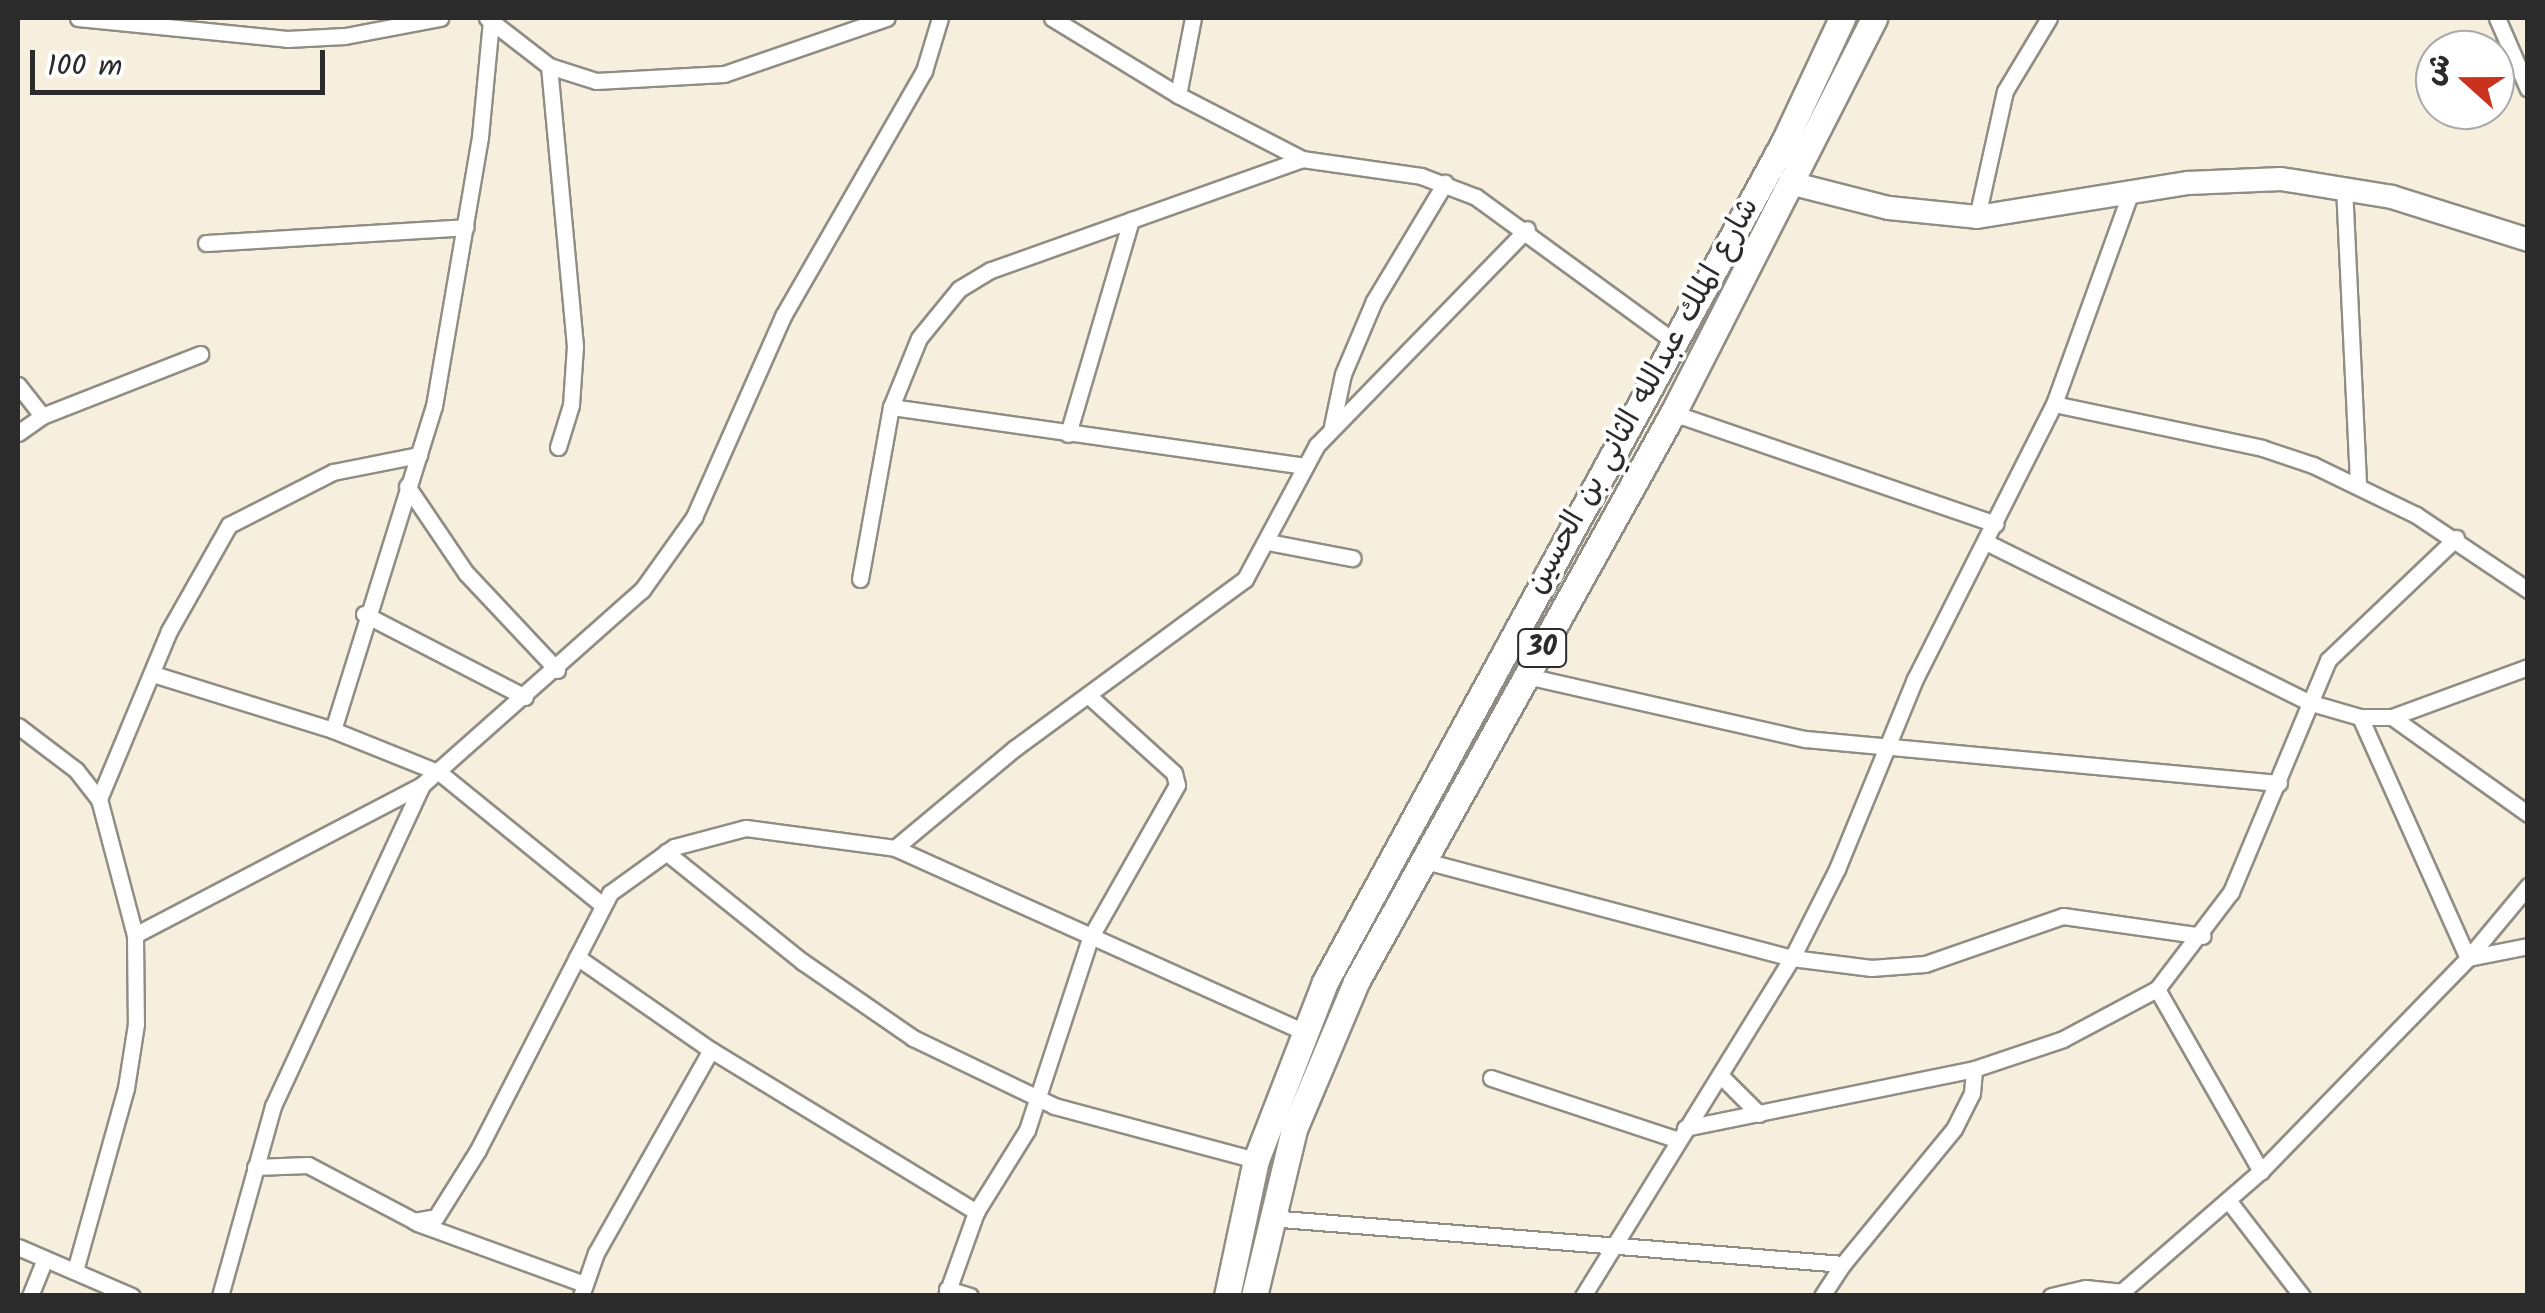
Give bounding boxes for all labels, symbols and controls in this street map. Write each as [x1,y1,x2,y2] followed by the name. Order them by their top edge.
[35,30,330,92] scale bar
[2415,30,2515,130] north arrow
[47,43,122,91] text: 100 m
[2412,47,2465,92] text: ش
[1519,192,1767,600] street label: شارع الملك عبدالله الثاني بن الحسين
[1517,625,1567,671] road number: 30

